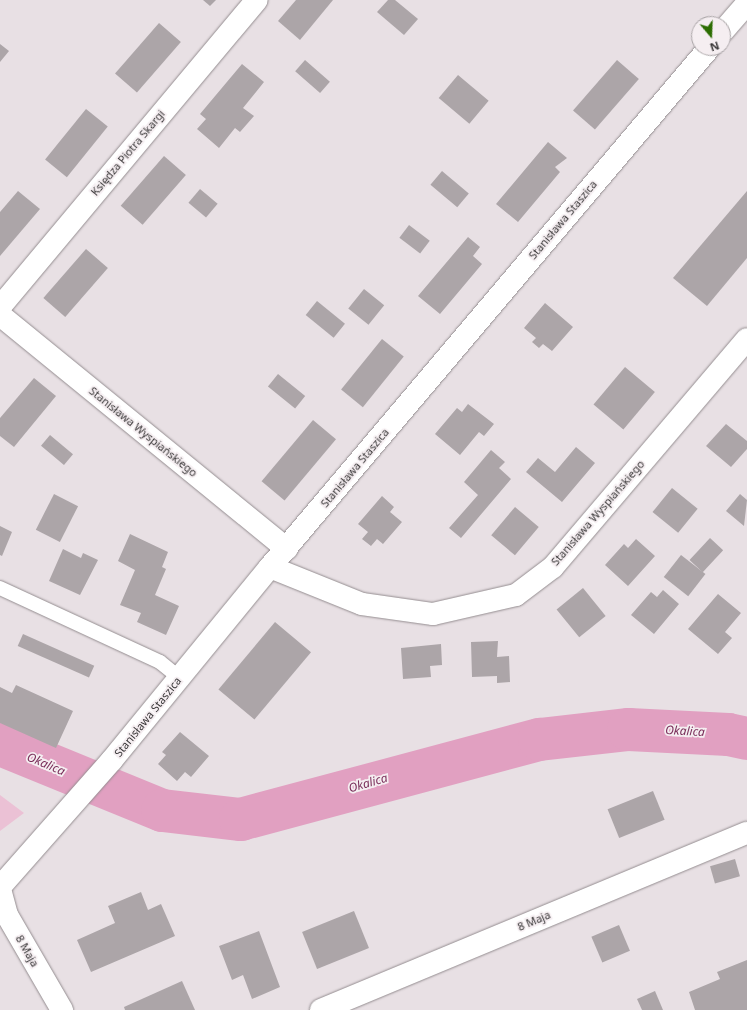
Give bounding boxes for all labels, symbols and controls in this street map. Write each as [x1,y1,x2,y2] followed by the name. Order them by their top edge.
[691,16,731,56] north arrow
[708,38,721,55] text: N
[88,108,168,198] street label: Księdza Piotra Skargi
[526,178,600,262] street label: Stanisława Staszica
[86,384,200,480] street label: Stanisława Wyspiańskiego
[318,426,392,510] street label: Stanisława Staszica
[549,458,647,568] street label: Stanisława Wyspiańskiego
[112,675,184,759] street label: Stanisława Staszica
[665,723,705,739] water label: Okalica
[25,750,67,778] water label: Okalica
[347,771,389,795] water label: Okalica
[516,908,552,934] street label: 8 Maja
[13,933,41,969] street label: 8 Maja

